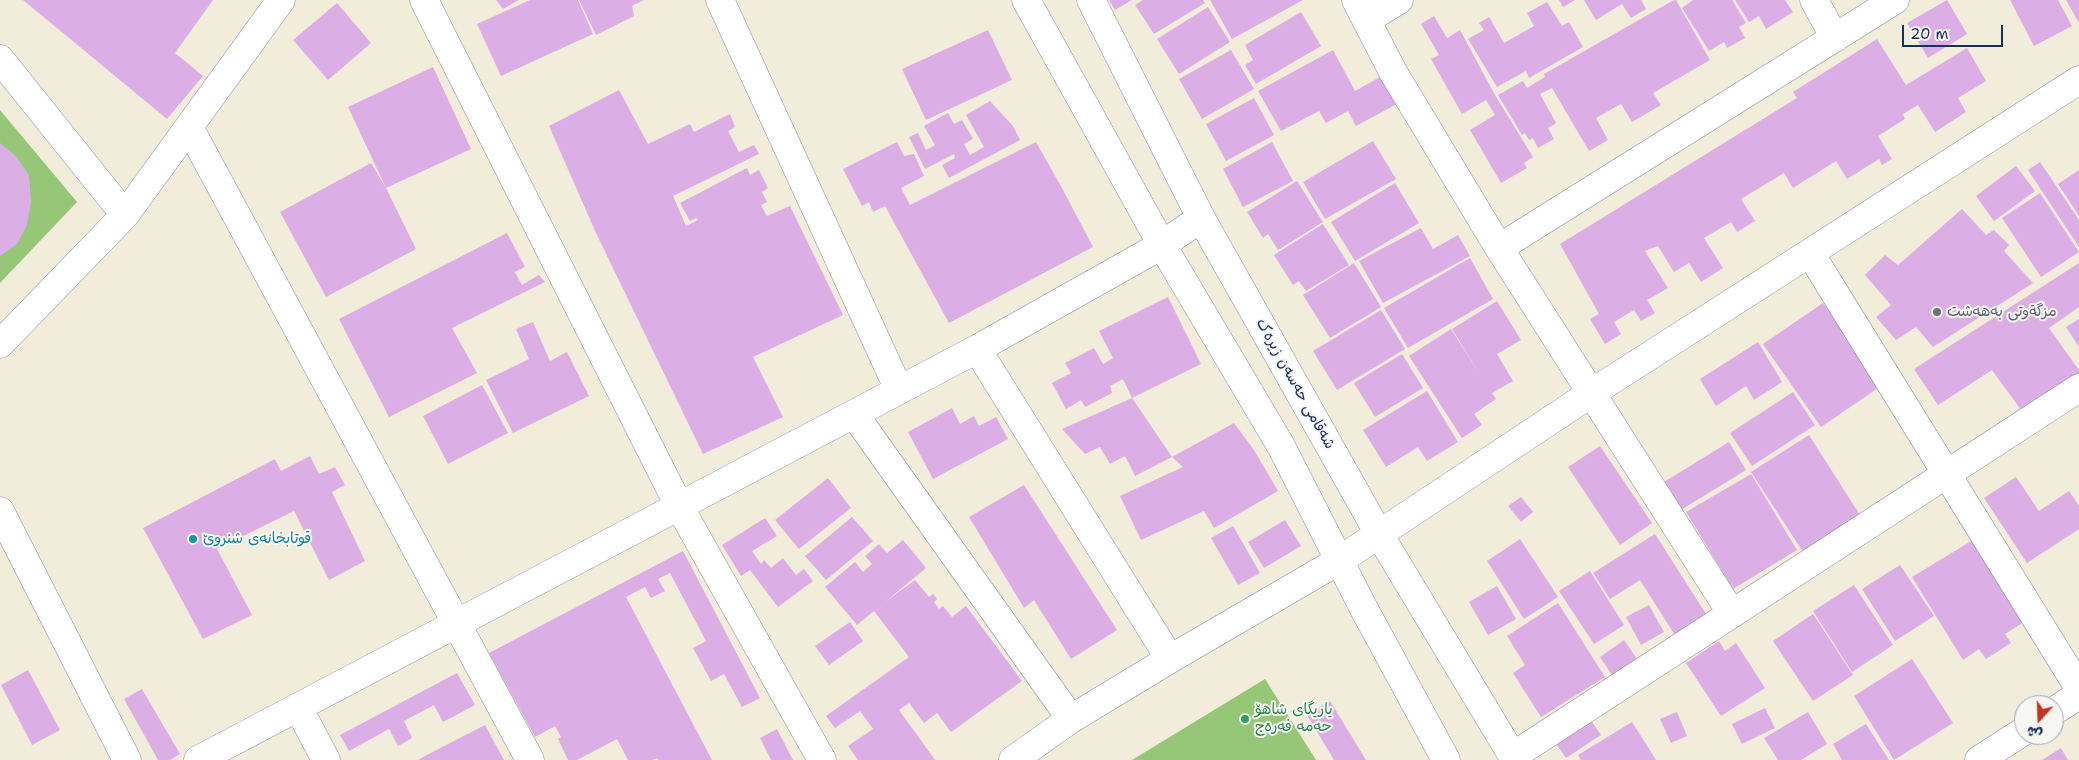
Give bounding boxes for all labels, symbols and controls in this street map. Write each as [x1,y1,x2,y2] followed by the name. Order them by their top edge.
[1904,15,2005,47] scale bar
[1910,24,1949,44] text: 20 m
[1947,303,2057,321] place label: مزگةوتى بەھەشت
[1931,306,1943,318] marker: مزگةوتى بەھەشت
[1252,316,1338,452] street label: شەقامی حەسەن زیرەک
[203,530,311,548] place label: قوتابخانەی شنروێ
[187,533,199,545] marker: قوتابخانەی شنروێ
[2014,695,2064,745] north arrow
[1255,701,1333,736] place label: یاریگای شاهۆ حەمە فەرەج
[1239,713,1251,725] marker: یاریگای شاهۆ حەمە فەرەج
[2024,722,2045,744] text: ش

